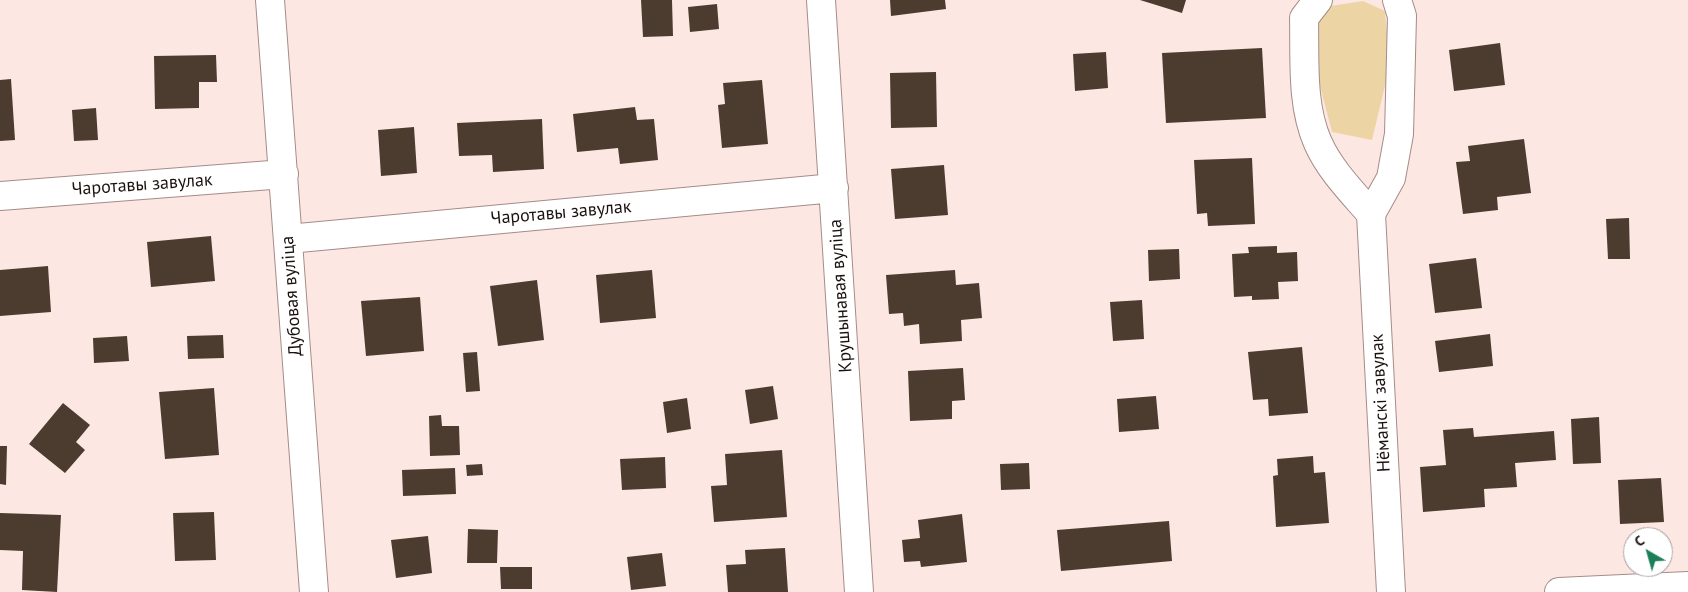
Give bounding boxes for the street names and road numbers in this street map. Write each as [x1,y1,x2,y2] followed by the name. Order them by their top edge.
[71,169,213,201] street label: Чаротавы завулак
[490,196,632,230] street label: Чаротавы завулак
[825,219,857,373] street label: Крушынавая вуліца
[277,235,307,357] street label: Дубовая вуліца
[1367,333,1395,473] street label: Нёманскі завулак

